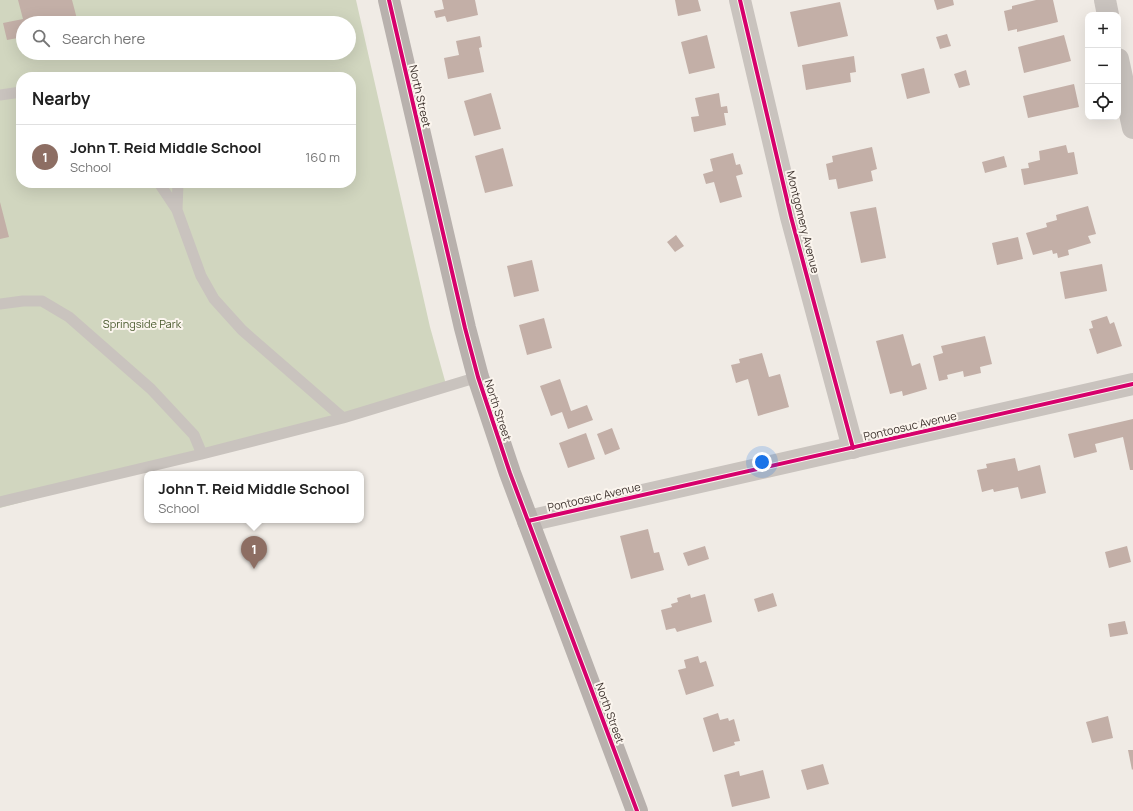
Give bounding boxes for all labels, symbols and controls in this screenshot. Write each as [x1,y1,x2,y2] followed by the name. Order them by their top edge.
[1085,12,1121,120] map controls
[1085,12,1121,48] button: +
[16,16,356,60] search box
[30,27,52,49] icon: search
[62,28,145,49] text: Search here
[1085,48,1121,84] button: −
[406,63,435,128] street label: North Street
[1085,84,1121,120] button: locate
[32,87,90,110] text: Nearby
[70,137,262,158] text: John T. Reid Middle School
[42,148,48,166] text: 1
[305,148,340,166] text: 160 m
[70,158,111,176] text: School
[784,169,824,275] street label: Montgomery Avenue
[103,316,182,331] park label: Springside Park
[482,377,515,442] street label: North Street
[862,407,958,444] street label: Pontoosuc Avenue
[752,452,772,472] your location
[144,471,364,523] popup
[158,478,350,499] text: John T. Reid Middle School
[546,478,642,515] street label: Pontoosuc Avenue
[158,499,200,517] text: School
[241,536,267,569] pin: 1
[593,680,628,745] street label: North Street

